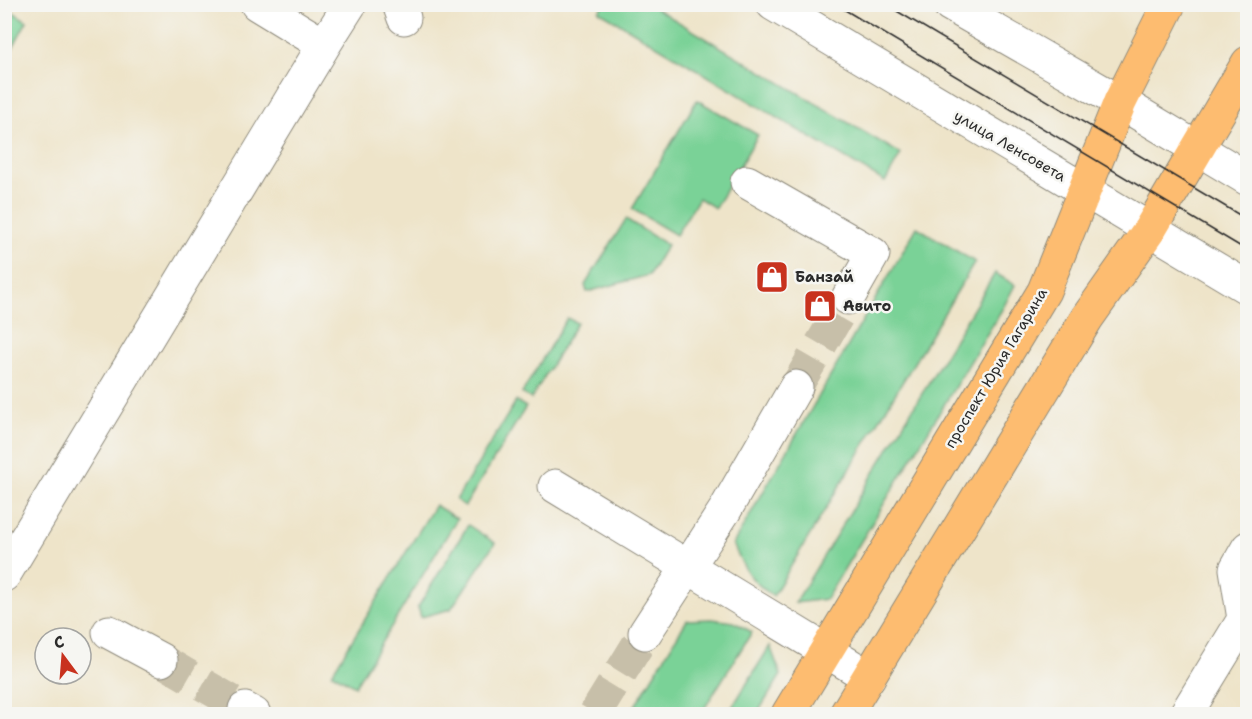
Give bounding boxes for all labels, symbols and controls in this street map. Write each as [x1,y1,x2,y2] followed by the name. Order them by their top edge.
[950,106,1070,187] street label: улица Ленсовета
[754,259,790,295] shop icon: Банзай
[795,267,854,287] place label: Банзай
[940,284,1052,452] street label: проспект Юрия Гагарина
[802,288,838,324] shop icon: Авито
[843,296,891,316] place label: Авито
[33,626,93,686] north arrow
[51,631,67,654] text: С

